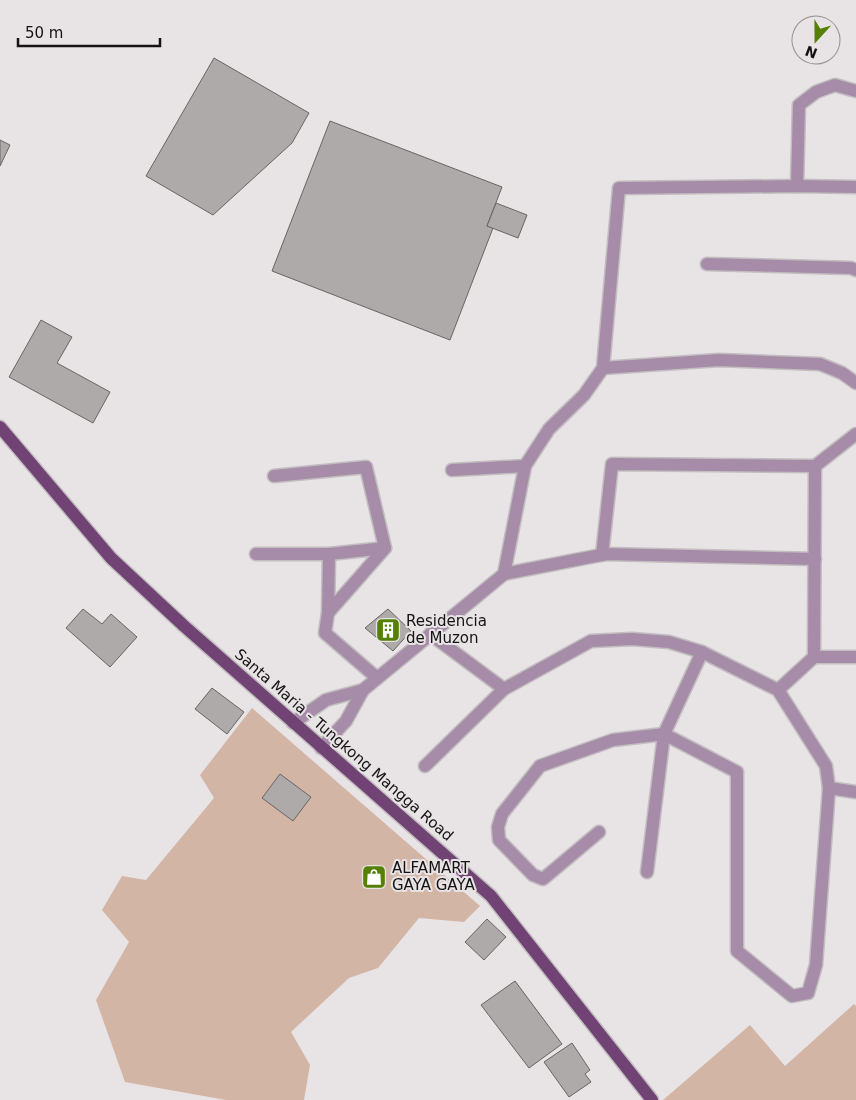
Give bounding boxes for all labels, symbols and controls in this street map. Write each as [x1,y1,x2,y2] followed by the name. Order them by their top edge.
[18,15,160,47] scale bar
[791,15,841,65] north arrow
[25,24,63,42] text: 50 m
[803,43,820,62] text: N
[406,612,487,647] place label: Residencia de Muzon
[375,617,401,643] building icon: Residencia de Muzon
[231,645,457,845] street label: Santa Maria - Tungkong Mangga Road
[392,859,475,894] place label: ALFAMART GAYA GAYA
[361,864,387,890] shop icon: ALFAMART GAYA GAYA

